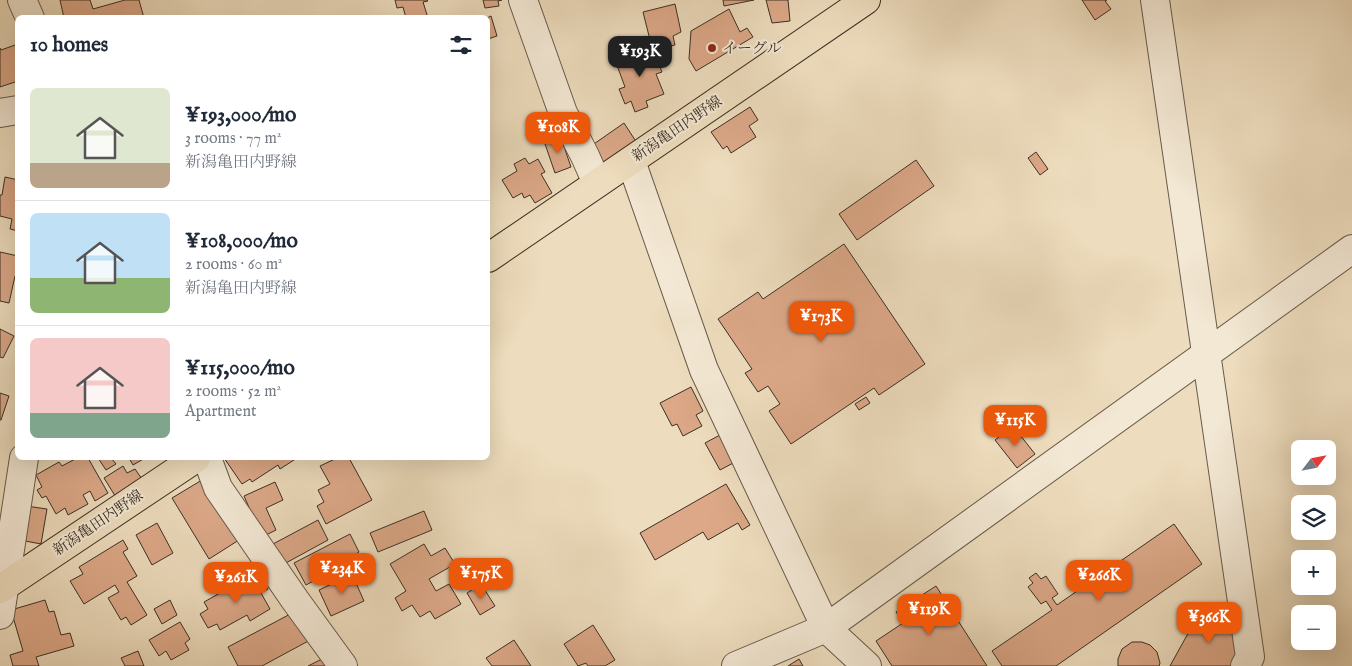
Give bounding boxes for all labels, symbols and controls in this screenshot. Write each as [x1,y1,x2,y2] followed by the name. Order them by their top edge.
[447,31,475,59] icon: filters
[30,32,108,59] text: 10 homes
[605,36,675,78] pin: ¥193K
[722,39,782,58] place label: イーグル
[619,42,661,62] text: ¥193K
[706,42,718,54] marker: イーグル
[628,92,726,166] street label: 新潟亀田内野線
[185,102,296,129] text: ¥193,000/mo
[70,108,130,168] icon: home
[523,112,593,154] pin: ¥108K
[536,118,580,138] text: ¥108K
[185,129,281,149] text: 3 rooms · 77 m²
[185,153,297,173] text: 新潟亀田内野線
[185,228,298,255] text: ¥108,000/mo
[70,233,130,293] icon: home
[185,255,283,275] text: 2 rooms · 60 m²
[185,279,297,299] text: 新潟亀田内野線
[786,300,856,343] pin: ¥173K
[800,307,842,327] text: ¥173K
[185,355,295,382] text: ¥115,000/mo
[70,358,130,418] icon: home
[185,382,281,402] text: 2 rooms · 52 m²
[185,402,256,422] text: Apartment
[980,404,1050,447] pin: ¥115K
[995,411,1035,431] text: ¥115K
[1291,440,1336,485] north arrow
[1291,440,1336,650] map controls
[49,486,147,560] street label: 新潟亀田内野線
[1291,495,1336,540] button: layers
[1291,550,1336,595] button: +
[307,552,377,595] pin: ¥234K
[446,558,516,600] pin: ¥175K
[320,559,364,579] text: ¥234K
[1064,560,1134,602] pin: ¥266K
[201,562,271,604] pin: ¥261K
[460,564,502,584] text: ¥175K
[1077,566,1121,586] text: ¥266K
[214,568,258,588] text: ¥261K
[894,594,964,636] pin: ¥119K
[908,600,950,620] text: ¥119K
[1174,602,1244,644] pin: ¥366K
[1291,605,1336,650] button: −
[1188,608,1230,628] text: ¥366K

